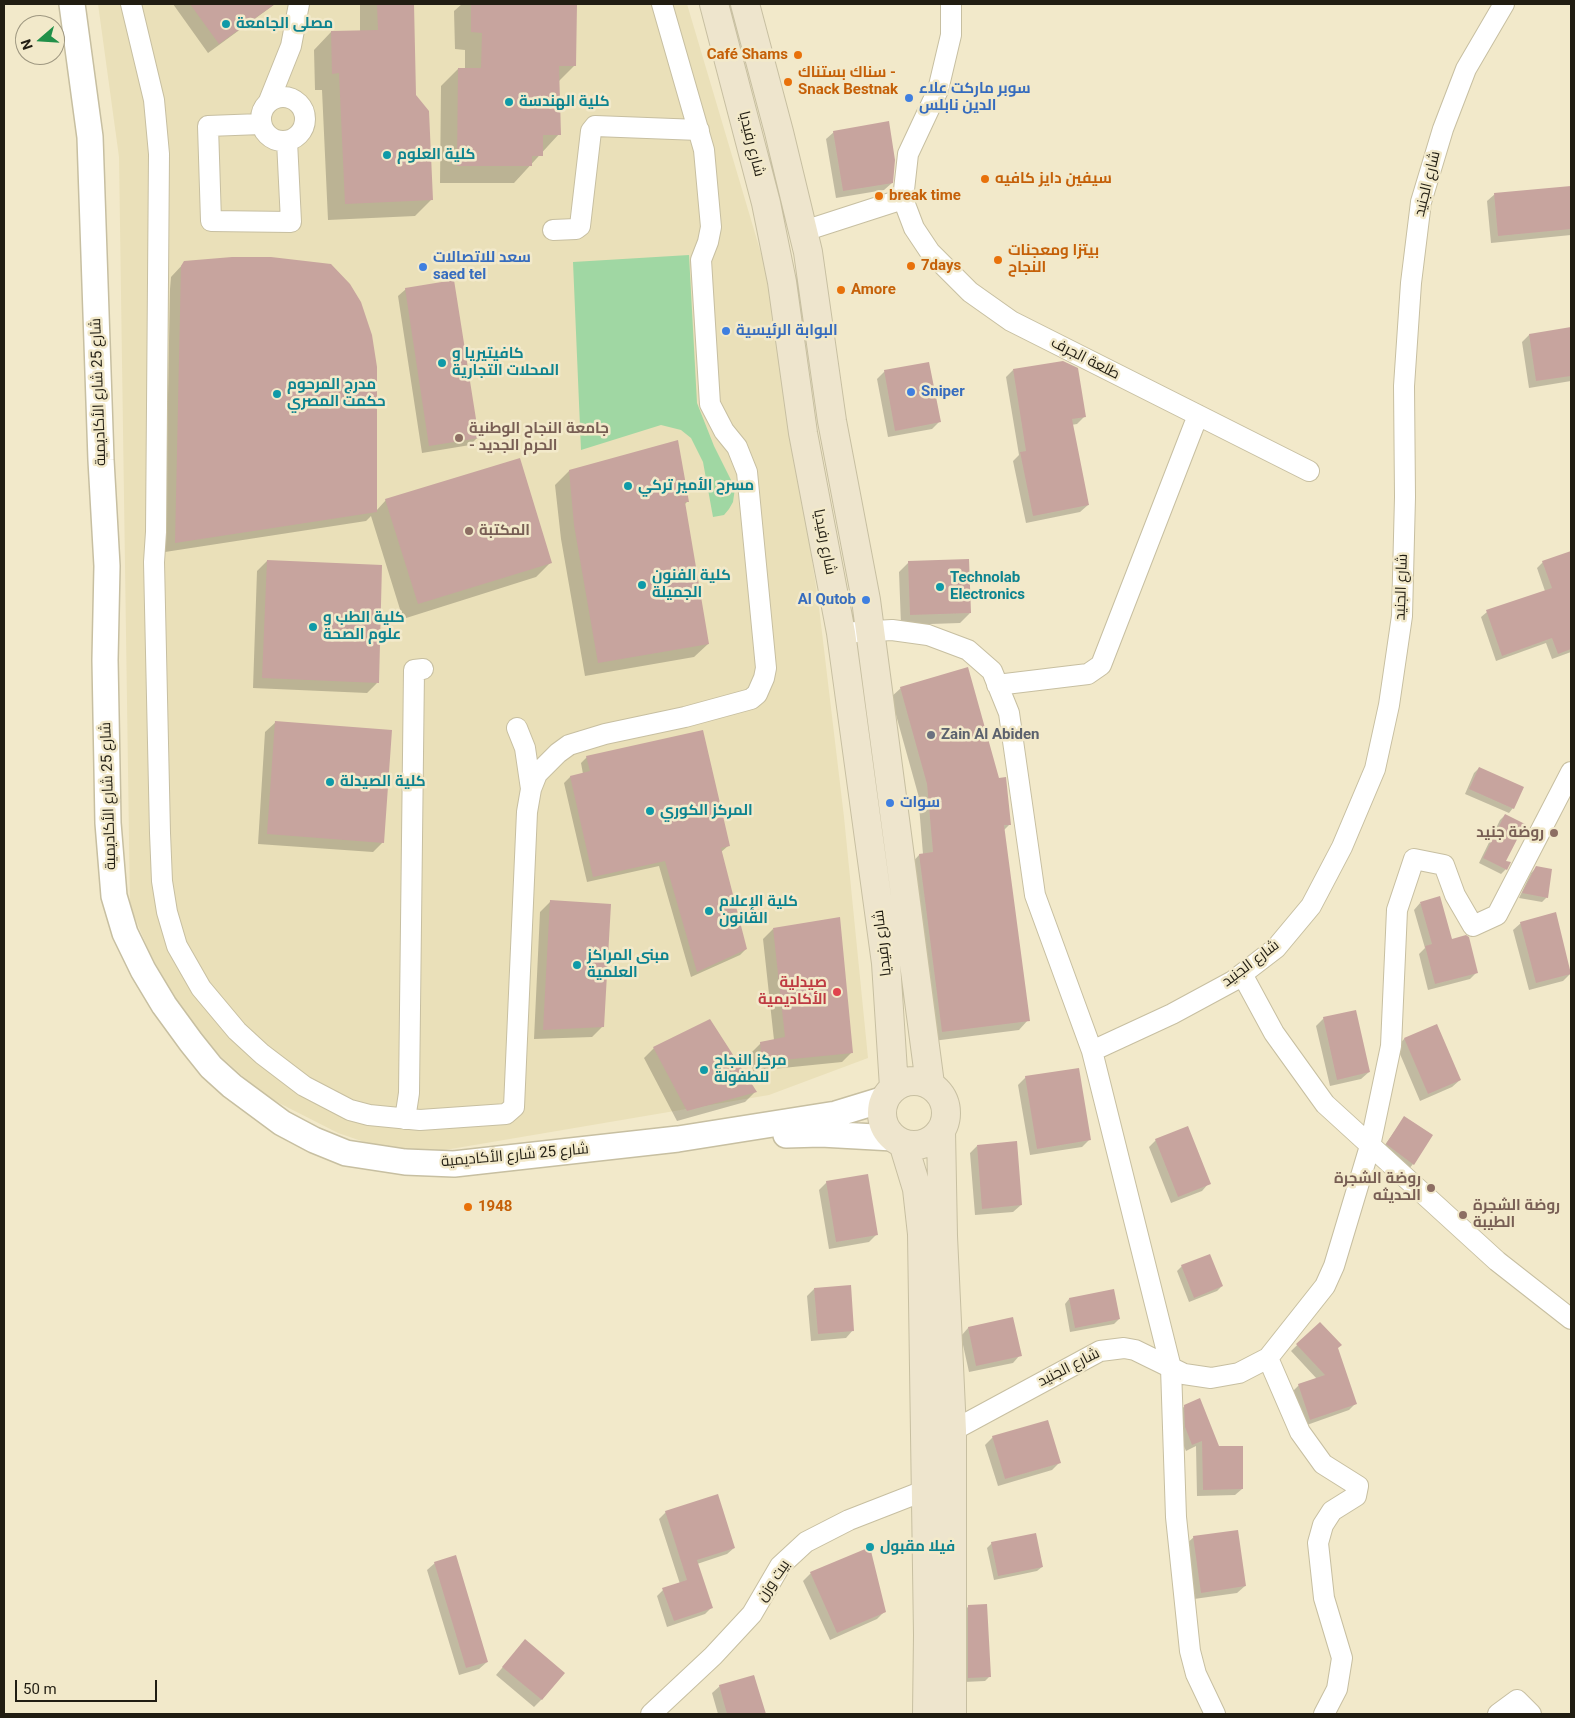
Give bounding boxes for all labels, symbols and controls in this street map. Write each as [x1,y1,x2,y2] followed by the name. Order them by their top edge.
[15,15,65,65] north arrow
[236,15,333,33] place label: مصلى الجامعة
[220,18,232,30] marker: مصلى الجامعة
[18,37,36,52] text: N
[707,46,788,64] place label: Café Shams
[792,49,804,61] marker: Café Shams
[798,64,898,99] place label: سناك بستناك - Snack Bestnak
[782,76,794,88] marker: سناك بستناك - Snack Bestnak
[919,80,1031,115] place label: سوبر ماركت علاء الدين نابلس
[903,92,915,104] marker: سوبر ماركت علاء الدين نابلس
[519,93,610,111] place label: كلية الهندسة
[503,96,515,108] marker: كلية الهندسة
[734,109,768,179] street label: شارع رفيديا
[397,146,475,164] place label: كلية العلوم
[381,149,393,161] marker: كلية العلوم
[1411,149,1445,219] street label: شارع الجنيد
[995,170,1112,188] place label: سيفين دايز كافيه
[979,173,991,185] marker: سيفين دايز كافيه
[889,187,961,205] place label: break time
[873,190,885,202] marker: break time
[1008,242,1099,277] place label: بيتزا ومعجنات النجاح
[433,249,531,284] place label: سعد للاتصالات saed tel
[992,254,1004,266] marker: بيتزا ومعجنات النجاح
[921,257,961,275] place label: 7days
[905,260,917,272] marker: 7days
[417,261,429,273] marker: سعد للاتصالات saed tel
[851,281,896,299] place label: Amore
[835,284,847,296] marker: Amore
[87,318,111,466] street label: شارع 25 شارع الأكاديمية
[736,322,838,340] place label: البوابة الرئيسية
[720,325,732,337] marker: البوابة الرئيسية
[1048,334,1122,384] street label: طلعة الجرف
[452,345,559,380] place label: كافيتيريا و المحلات التجارية
[436,357,448,369] marker: كافيتيريا و المحلات التجارية
[287,376,386,411] place label: مدرج المرحوم حكمت المصري
[921,383,965,401] place label: Sniper
[905,386,917,398] marker: Sniper
[271,388,283,400] marker: مدرج المرحوم حكمت المصري
[469,420,609,455] place label: جامعة النجاح الوطنية - الحرم الجديد
[453,432,465,444] marker: جامعة النجاح الوطنية - الحرم الجديد
[638,477,754,495] place label: مسرح الأمير تركي
[622,480,634,492] marker: مسرح الأمير تركي
[809,508,839,576] street label: شارع رفيديا
[479,522,530,540] place label: المكتبة
[463,525,475,537] marker: المكتبة
[1392,553,1412,621] street label: شارع الجنيد
[652,567,731,602] place label: كلية الفنون الجميلة
[950,569,1025,604] place label: Technolab Electronics
[636,579,648,591] marker: كلية الفنون الجميلة
[934,581,946,593] marker: Technolab Electronics
[798,591,856,609] place label: Al Qutob
[860,594,872,606] marker: Al Qutob
[323,609,405,644] place label: كلية الطب و علوم الصحة
[307,621,319,633] marker: كلية الطب و علوم الصحة
[97,722,121,870] street label: شارع 25 شارع الأكاديمية
[941,726,1039,744] place label: Zain Al Abiden
[925,729,937,741] marker: Zain Al Abiden
[340,773,426,791] place label: كلية الصيدلة
[324,776,336,788] marker: كلية الصيدلة
[900,794,940,812] place label: سوات
[884,797,896,809] marker: سوات
[660,802,753,820] place label: المركز الكوري
[644,805,656,817] marker: المركز الكوري
[1476,824,1544,842] place label: روضة جنيد
[1548,827,1560,839] marker: روضة جنيد
[719,893,798,928] place label: كلية الإعلام القانون
[703,905,715,917] marker: كلية الإعلام القانون
[870,909,896,977] street label: شارع رفيديا
[1219,937,1283,991] street label: شارع الجنيد
[587,947,669,982] place label: مبنى المراكز العلمية
[571,959,583,971] marker: مبنى المراكز العلمية
[758,974,827,1009] place label: صيدلية الأكاديمية
[831,986,843,998] marker: صيدلية الأكاديمية
[714,1052,787,1087] place label: مركز النجاح للطفولة
[698,1064,710,1076] marker: مركز النجاح للطفولة
[440,1141,590,1171] street label: شارع 25 شارع الأكاديمية
[1334,1170,1421,1205] place label: روضة الشجرة الحديثه
[1425,1182,1437,1194] marker: روضة الشجرة الحديثه
[1473,1197,1560,1232] place label: روضة الشجرة الطيبة
[478,1198,512,1216] place label: 1948
[462,1201,474,1213] marker: 1948
[1457,1209,1469,1221] marker: روضة الشجرة الطيبة
[1035,1345,1103,1391] street label: شارع الجنيد
[880,1538,955,1556] place label: فيلا مقبول
[864,1541,876,1553] marker: فيلا مقبول
[754,1557,794,1605] street label: بيت وزن
[18,1670,160,1702] scale bar
[23,1680,57,1698] text: 50 m

